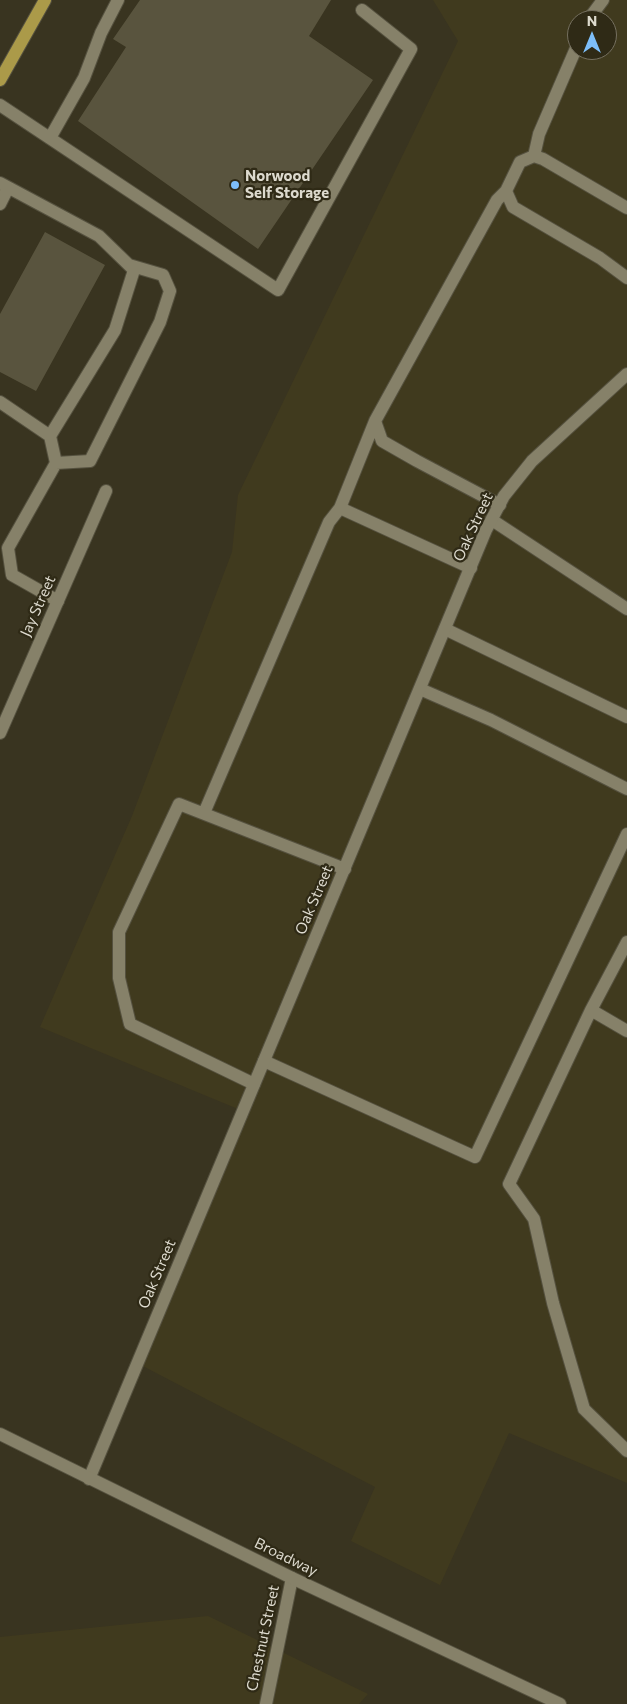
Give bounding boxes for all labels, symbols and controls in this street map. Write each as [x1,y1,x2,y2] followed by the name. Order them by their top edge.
[567,10,617,60] north arrow
[587,12,597,29] text: N
[245,167,329,202] place label: Norwood Self Storage
[229,179,241,191] marker: Norwood Self Storage
[449,490,497,564] street label: Oak Street
[17,573,59,639] street label: Jay Street
[291,863,337,937] street label: Oak Street
[134,1237,180,1311] street label: Oak Street
[251,1534,321,1580] street label: Broadway
[243,1583,283,1693] street label: Chestnut Street

